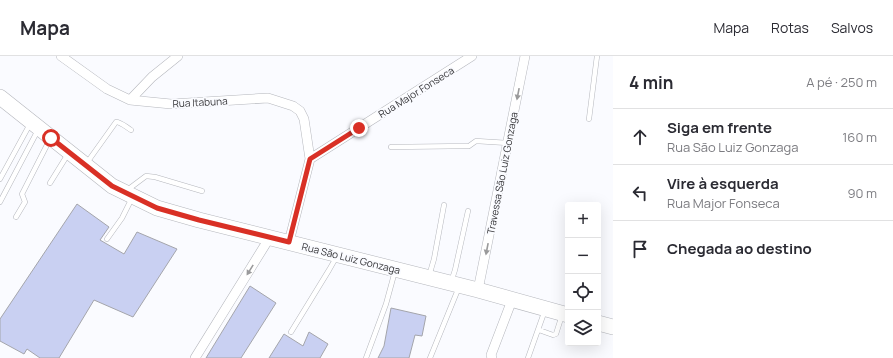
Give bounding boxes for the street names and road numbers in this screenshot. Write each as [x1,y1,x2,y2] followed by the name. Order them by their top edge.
[376,63,456,121] street label: Rua Major Fonseca
[172,94,228,110] street label: Rua Itabuna
[483,111,521,235] street label: Travessa São Luiz Gonzaga
[300,239,402,277] street label: Rua São Luiz Gonzaga

